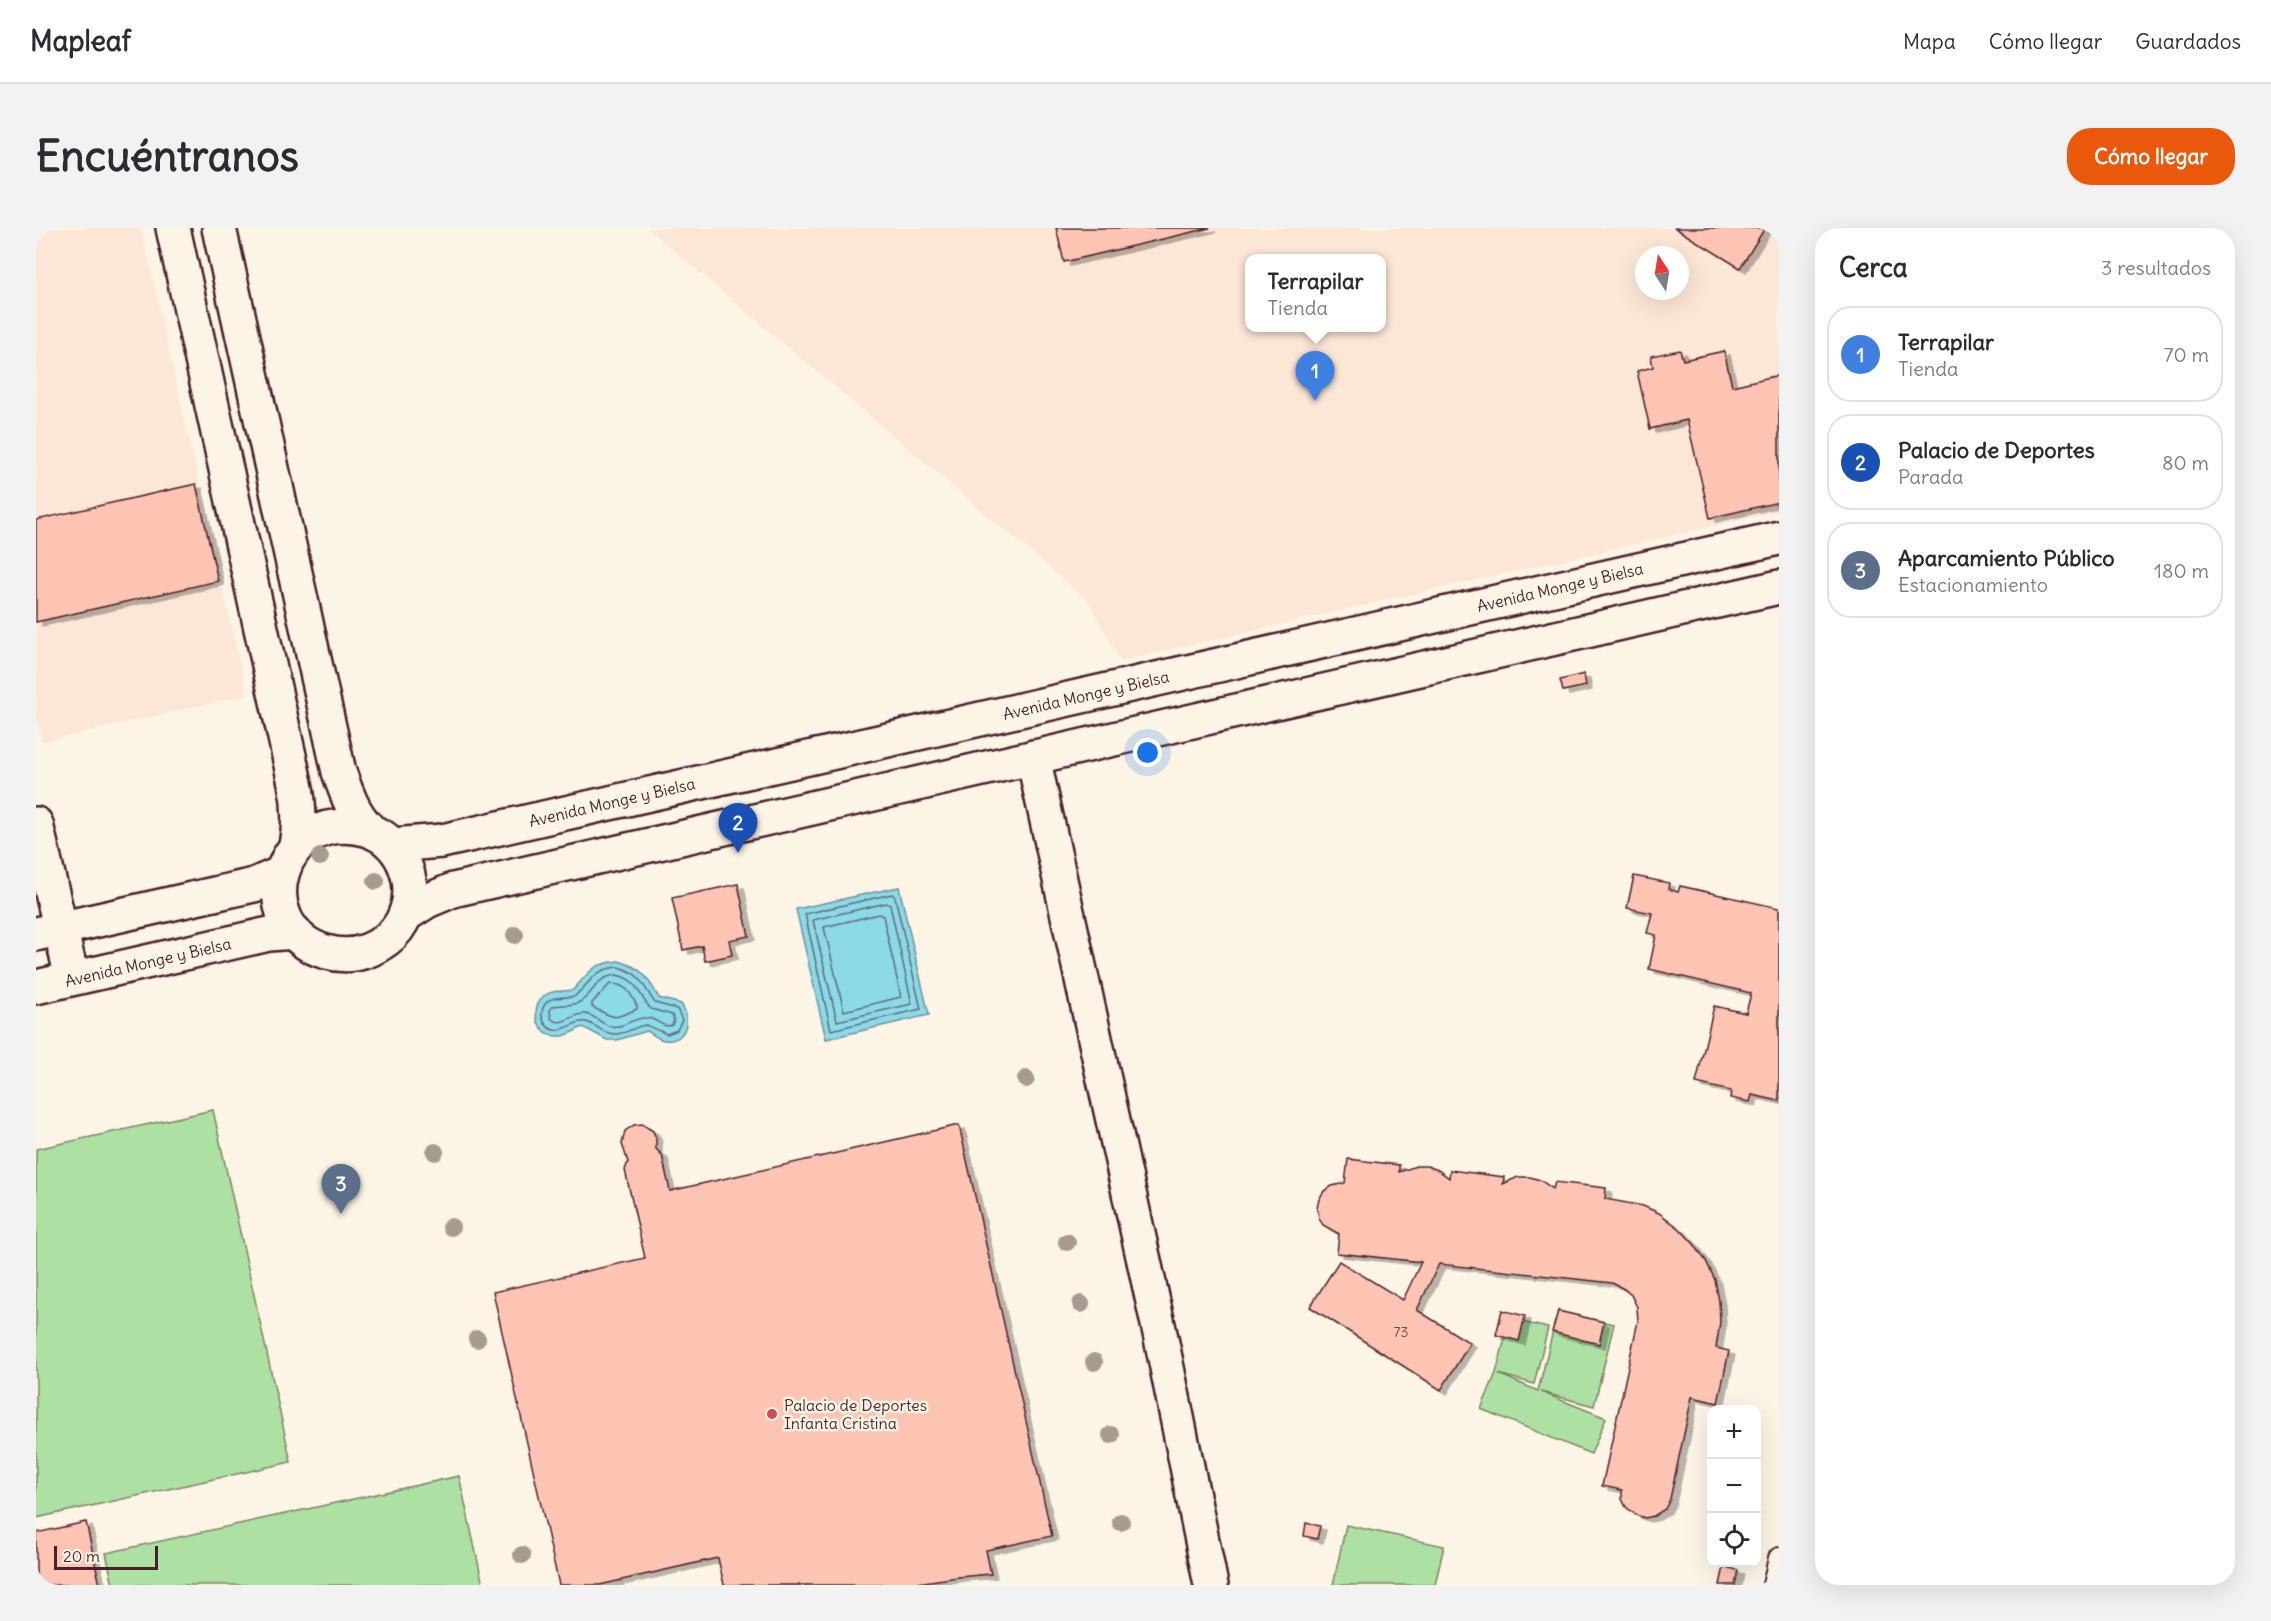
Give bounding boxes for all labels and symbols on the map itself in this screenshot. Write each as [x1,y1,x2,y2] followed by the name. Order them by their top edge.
[1635,246,1689,300] north arrow
[1296,352,1334,401] pin: 1
[1475,558,1645,616] street label: Avenida Monge y Bielsa
[1001,666,1171,724] street label: Avenida Monge y Bielsa
[1133,738,1162,767] your location
[527,773,697,831] street label: Avenida Monge y Bielsa
[718,804,758,853] pin: 2
[63,933,233,991] street label: Avenida Monge y Bielsa
[322,1164,360,1214] pin: 3
[1394,1323,1408,1341] house number: 73
[784,1395,927,1433] place label: Palacio de Deportes Infanta Cristina
[765,1407,779,1421] marker: Palacio de Deportes Infanta Cristina
[54,1543,158,1570] scale bar

